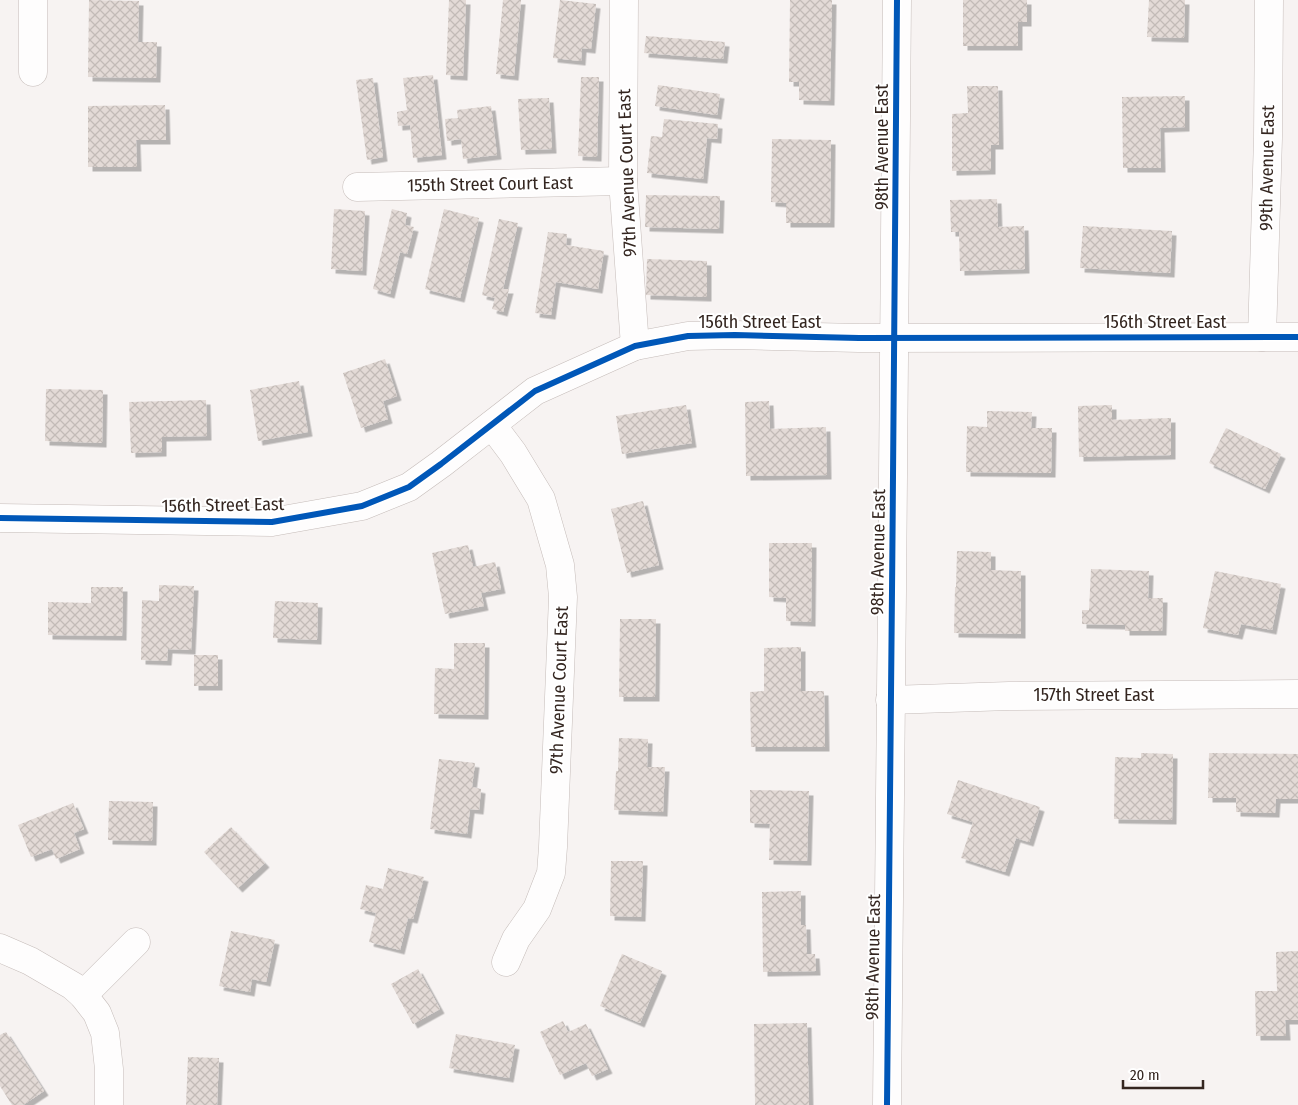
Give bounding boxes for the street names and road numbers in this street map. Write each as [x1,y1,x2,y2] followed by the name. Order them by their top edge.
[871,84,893,210] street label: 98th Avenue East
[613,88,641,257] street label: 97th Avenue Court East
[1255,105,1279,231] street label: 99th Avenue East
[407,172,573,196] street label: 155th Street Court East
[699,311,822,333] street label: 156th Street East
[1104,311,1227,333] street label: 156th Street East
[866,489,890,615] street label: 98th Avenue East
[161,493,285,517] street label: 156th Street East
[545,605,573,774] street label: 97th Avenue Court East
[1034,684,1155,706] street label: 157th Street East
[861,894,885,1020] street label: 98th Avenue East

